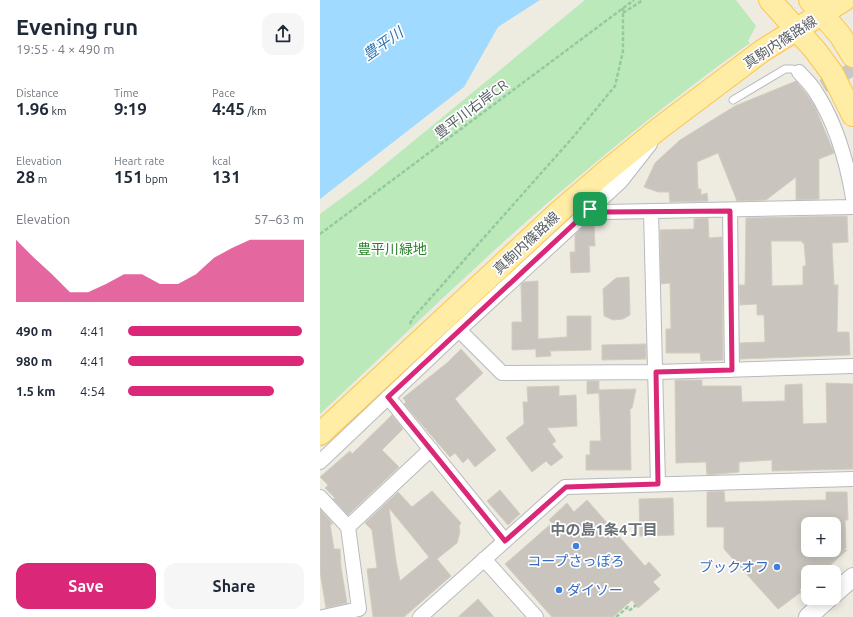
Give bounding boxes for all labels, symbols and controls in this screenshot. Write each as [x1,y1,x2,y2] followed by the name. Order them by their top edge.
[740,12,820,72] street label: 真駒内篠路線
[262,13,304,55] button: share
[16,14,138,39] text: Evening run
[359,23,408,63] water label: 豊平川
[16,42,115,56] text: 19:55 · 4 × 490 m
[431,76,511,142] street label: 豊平川右岸CR
[16,87,59,99] text: Distance
[114,87,139,99] text: Time
[212,87,235,99] text: Pace
[16,99,49,118] text: 1.96
[114,99,147,118] text: 9:19
[212,99,245,118] text: 4:45
[49,105,67,117] text: km
[245,105,267,117] text: /km
[16,155,62,167] text: Elevation
[114,155,165,167] text: Heart rate
[212,155,231,167] text: kcal
[16,167,35,186] text: 28
[114,167,143,186] text: 151
[212,167,241,186] text: 131
[35,173,47,185] text: m
[143,173,168,185] text: bpm
[573,192,607,226] pin
[579,198,601,220] icon: arrive
[490,209,562,277] street label: 真駒内篠路線
[16,212,70,226] text: Elevation
[254,212,304,226] text: 57–63 m
[357,241,427,257] park label: 豊平川緑地
[16,324,52,338] text: 490 m
[80,324,105,338] text: 4:41
[16,354,52,368] text: 980 m
[80,354,105,368] text: 4:41
[16,384,55,398] text: 1.5 km
[80,384,105,398] text: 4:54
[801,517,841,605] map controls
[801,517,841,557] button: +
[551,521,657,538] district label: 中の島1条4丁目
[571,541,581,551] marker: コープさっぽろ
[527,553,625,569] place label: コープさっぽろ
[699,559,769,575] place label: ブックオフ
[772,562,782,572] marker: ブックオフ
[16,563,156,609] button: Save
[164,563,304,609] button: Share
[801,565,841,605] button: −
[567,582,623,598] place label: ダイソー
[554,585,564,595] marker: ダイソー

